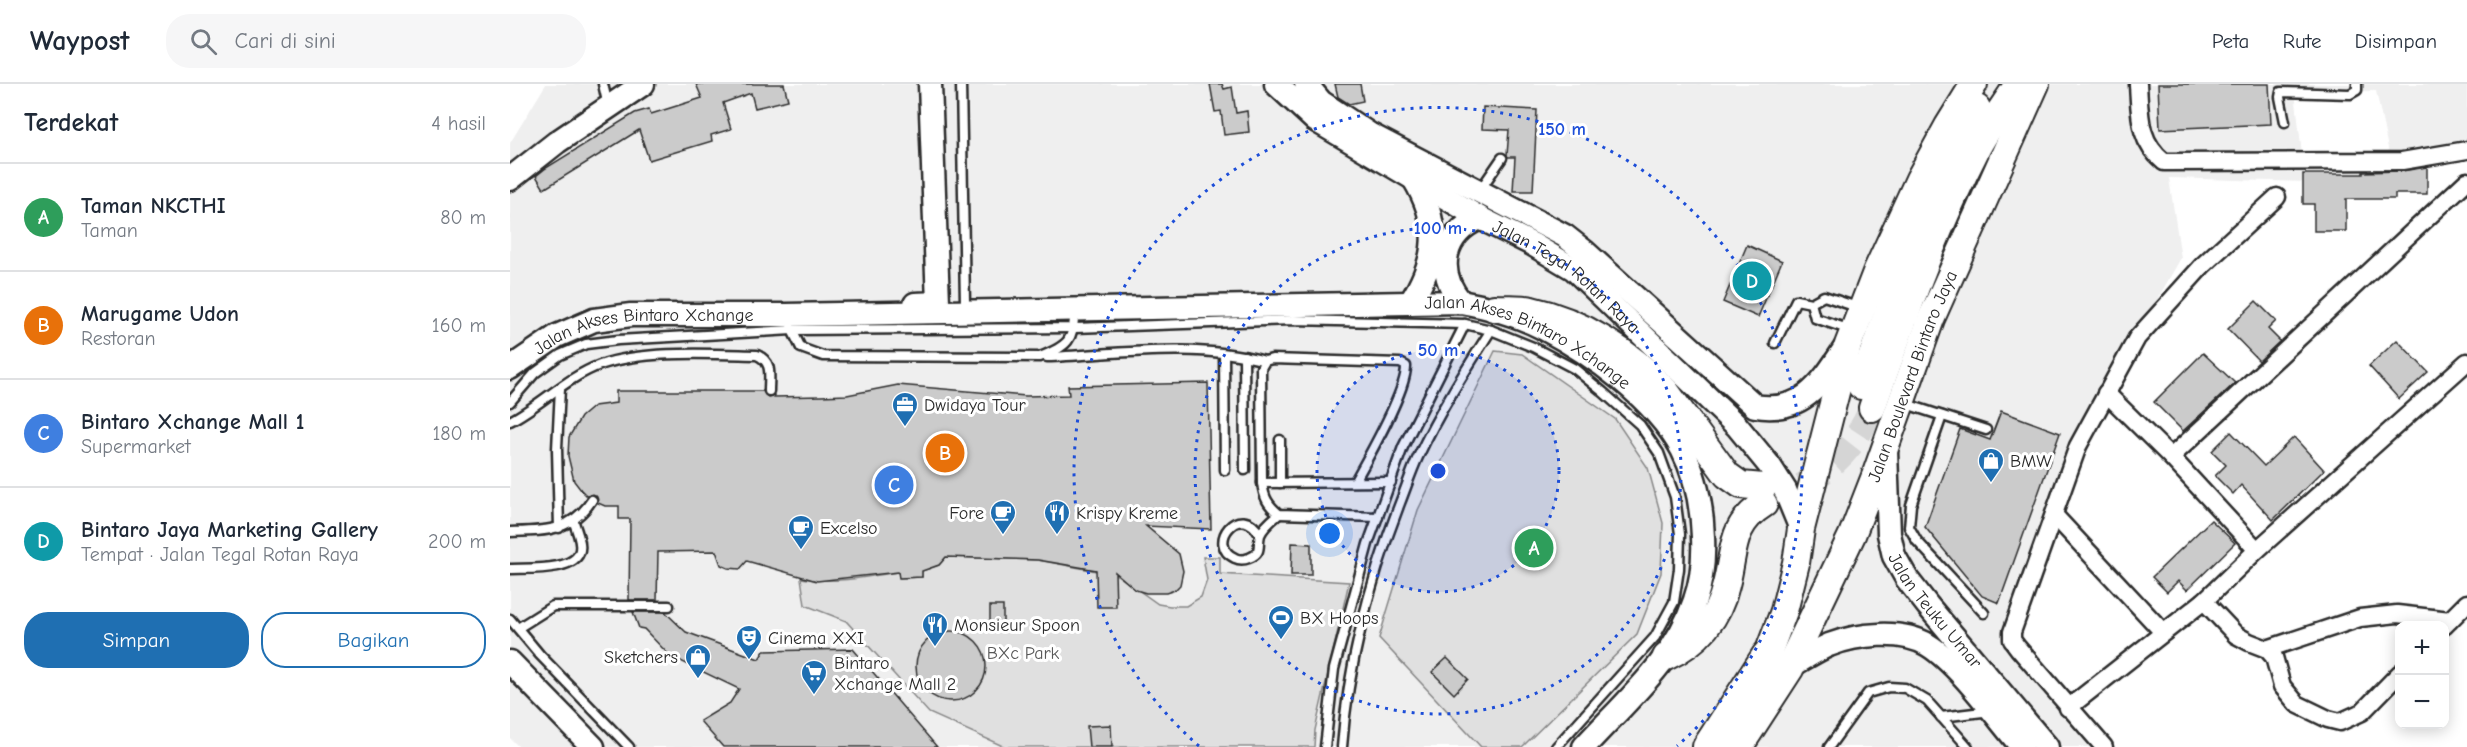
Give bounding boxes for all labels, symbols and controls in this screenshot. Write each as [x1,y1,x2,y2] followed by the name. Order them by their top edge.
[166,14,586,68] search box
[30,25,130,57] text: Waypost
[187,25,220,58] icon: search
[235,28,336,54] text: Cari di sini
[2212,29,2249,53] text: Peta
[2282,29,2322,53] text: Rute
[2355,29,2437,53] text: Disimpan
[24,108,118,138] text: Terdekat
[431,112,486,135] text: 4 hasil
[1538,119,1586,140] text: 150 m
[81,193,226,219] text: Taman NKCTHI
[38,206,49,229] text: A
[440,206,486,229] text: 80 m
[1489,215,1644,337] street label: Jalan Tegal Rotan Raya
[1414,218,1462,239] text: 100 m
[81,219,138,242] text: Taman
[1732,258,1772,304] pin: D
[1863,267,1962,485] street label: Jalan Boulevard Bintaro Jaya
[1424,291,1635,394] street label: Jalan Akses Bintaro Xchange
[81,301,239,327] text: Marugame Udon
[530,304,754,359] street label: Jalan Akses Bintaro Xchange
[37,314,50,337] text: B
[432,314,486,337] text: 160 m
[81,327,156,350] text: Restoran
[1418,340,1458,361] text: 50 m
[890,390,920,428] office icon: Dwidaya Tour
[924,395,1027,416] place label: Dwidaya Tour
[81,409,304,435] text: Bintaro Xchange Mall 1
[37,422,50,445] text: C
[432,422,486,445] text: 180 m
[926,430,964,476] pin: B
[81,435,191,458] text: Supermarket
[1976,446,2006,484] shop icon: BMW
[2010,451,2052,472] place label: BMW
[1428,461,1448,481] centre of rings
[874,462,914,508] pin: C
[988,498,1018,536] cafe icon: Fore
[1042,498,1072,536] restaurant icon: Krispy Kreme
[949,503,984,524] place label: Fore
[1076,503,1178,524] place label: Krispy Kreme
[786,513,816,551] cafe icon: Excelso
[81,517,378,543] text: Bintaro Jaya Marketing Gallery
[820,518,878,539] place label: Excelso
[1315,519,1344,548] your location
[1514,526,1554,570] pin: A
[37,530,50,553] text: D
[428,530,486,553] text: 200 m
[81,543,359,566] text: Tempat · Jalan Tegal Rotan Raya
[1884,549,1987,673] street label: Jalan Teuku Umar
[1266,603,1296,641] sports icon: BX Hoops
[1300,608,1378,629] place label: BX Hoops
[920,610,950,648] restaurant icon: Monsieur Spoon
[24,612,249,668] button: Simpan
[261,612,486,668] button: Bagikan
[954,615,1080,636] place label: Monsieur Spoon
[2395,621,2449,729] map controls
[2395,621,2449,675] button: +
[734,623,764,661] theatre icon: Cinema XXI
[768,628,864,649] place label: Cinema XXI
[683,642,713,680] shop icon: Sketchers
[987,643,1060,664] park label: BXc Park
[604,647,678,668] place label: Sketchers
[834,653,956,695] place label: Bintaro Xchange Mall 2
[799,658,829,696] supermarket icon: Bintaro Xchange Mall 2
[2395,675,2449,729] button: −

